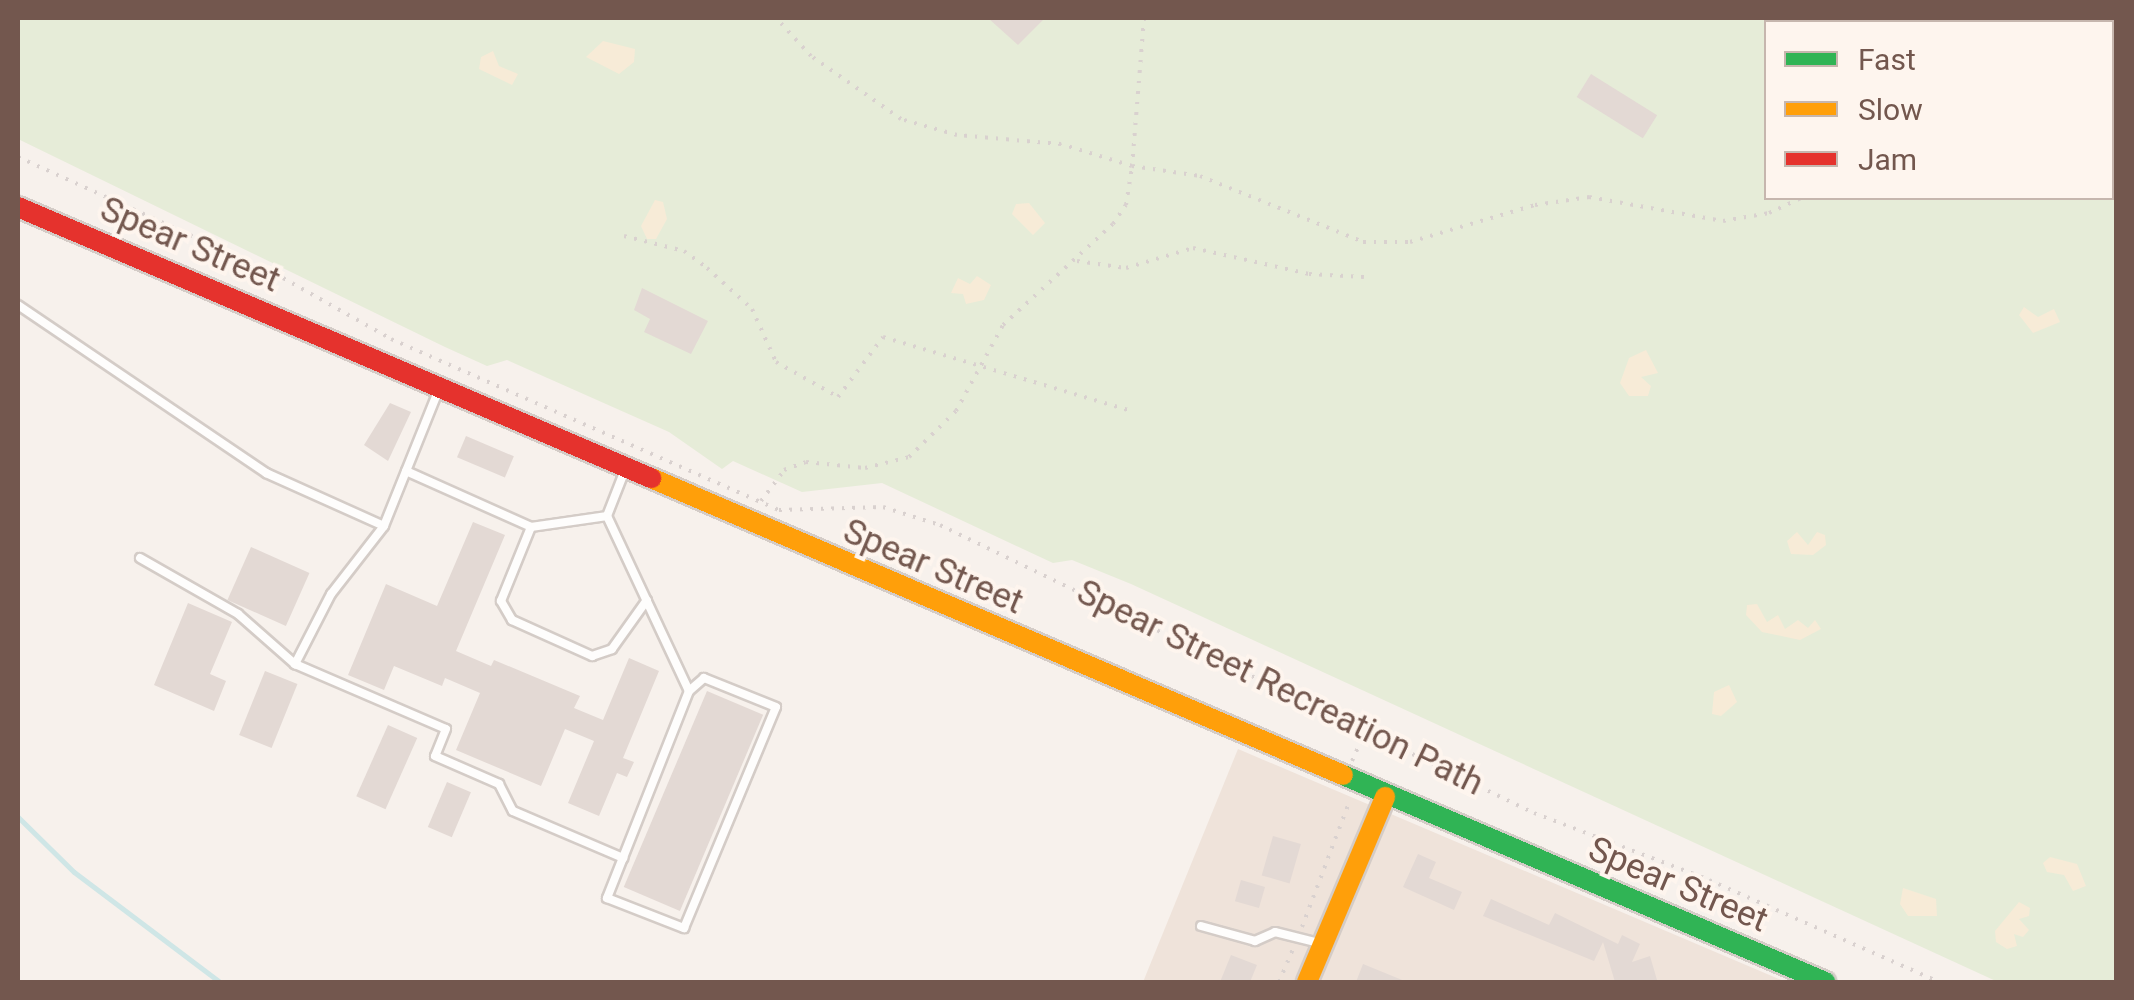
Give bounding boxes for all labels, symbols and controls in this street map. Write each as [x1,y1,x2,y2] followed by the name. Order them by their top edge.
[1764,20,2114,200] legend
[1858,42,1916,77] text: Fast
[1858,92,1923,127] text: Slow
[1858,142,1917,177] text: Jam
[94,188,286,302] street label: Spear Street
[837,510,1029,624] street label: Spear Street
[1070,571,1490,805] street label: Spear Street Recreation Path
[1582,828,1774,942] street label: Spear Street

